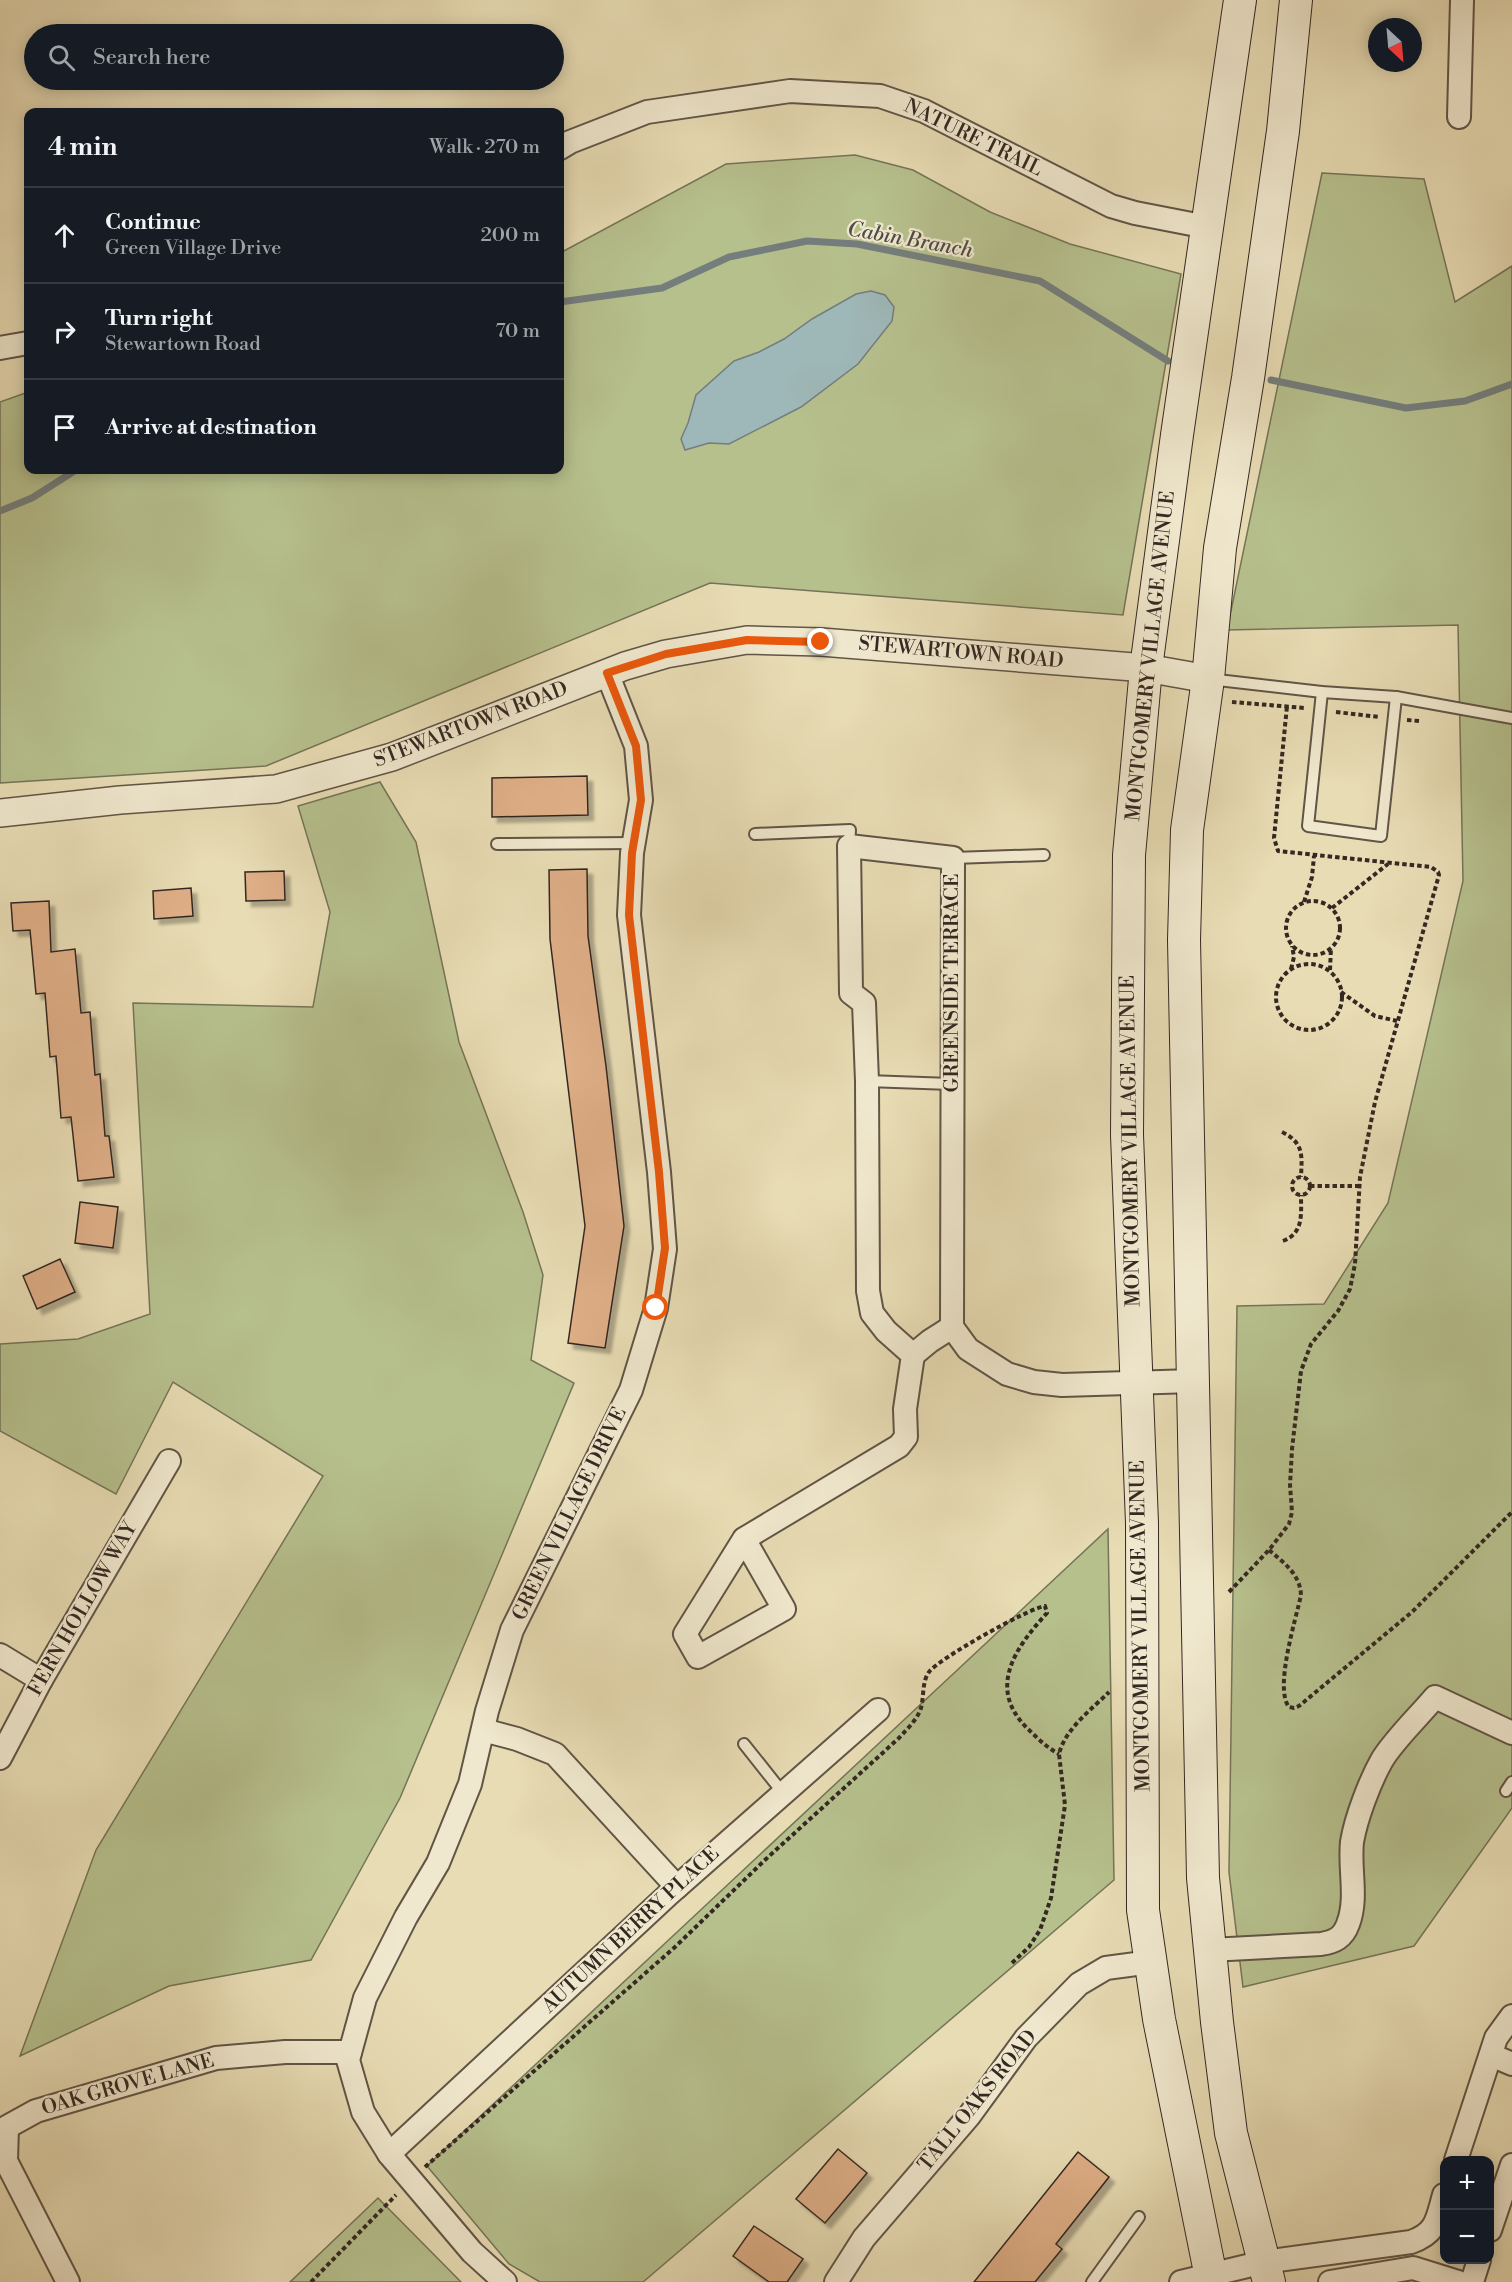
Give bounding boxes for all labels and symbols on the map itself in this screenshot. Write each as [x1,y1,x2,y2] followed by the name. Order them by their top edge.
[1368,18,1422,72] north arrow
[900,94,1046,182] street label: NATURE TRAIL
[845,216,975,264] water label: Cabin Branch
[1121,490,1181,822] street label: MONTGOMERY VILLAGE AVENUE
[807,628,833,654] route end
[857,632,1065,674] street label: STEWARTOWN ROAD
[370,676,572,774] street label: STEWARTOWN ROAD
[940,873,965,1093] street label: GREENSIDE TERRACE
[1116,975,1146,1307] street label: MONTGOMERY VILLAGE AVENUE
[642,1294,668,1320] route start
[507,1403,633,1625] street label: GREEN VILLAGE DRIVE
[1126,1460,1156,1792] street label: MONTGOMERY VILLAGE AVENUE
[23,1517,144,1701] street label: FERN HOLLOW WAY
[536,1841,725,2019] street label: AUTUMN BERRY PLACE
[913,2025,1043,2177] street label: TALL OAKS ROAD
[39,2048,217,2122] street label: OAK GROVE LANE

